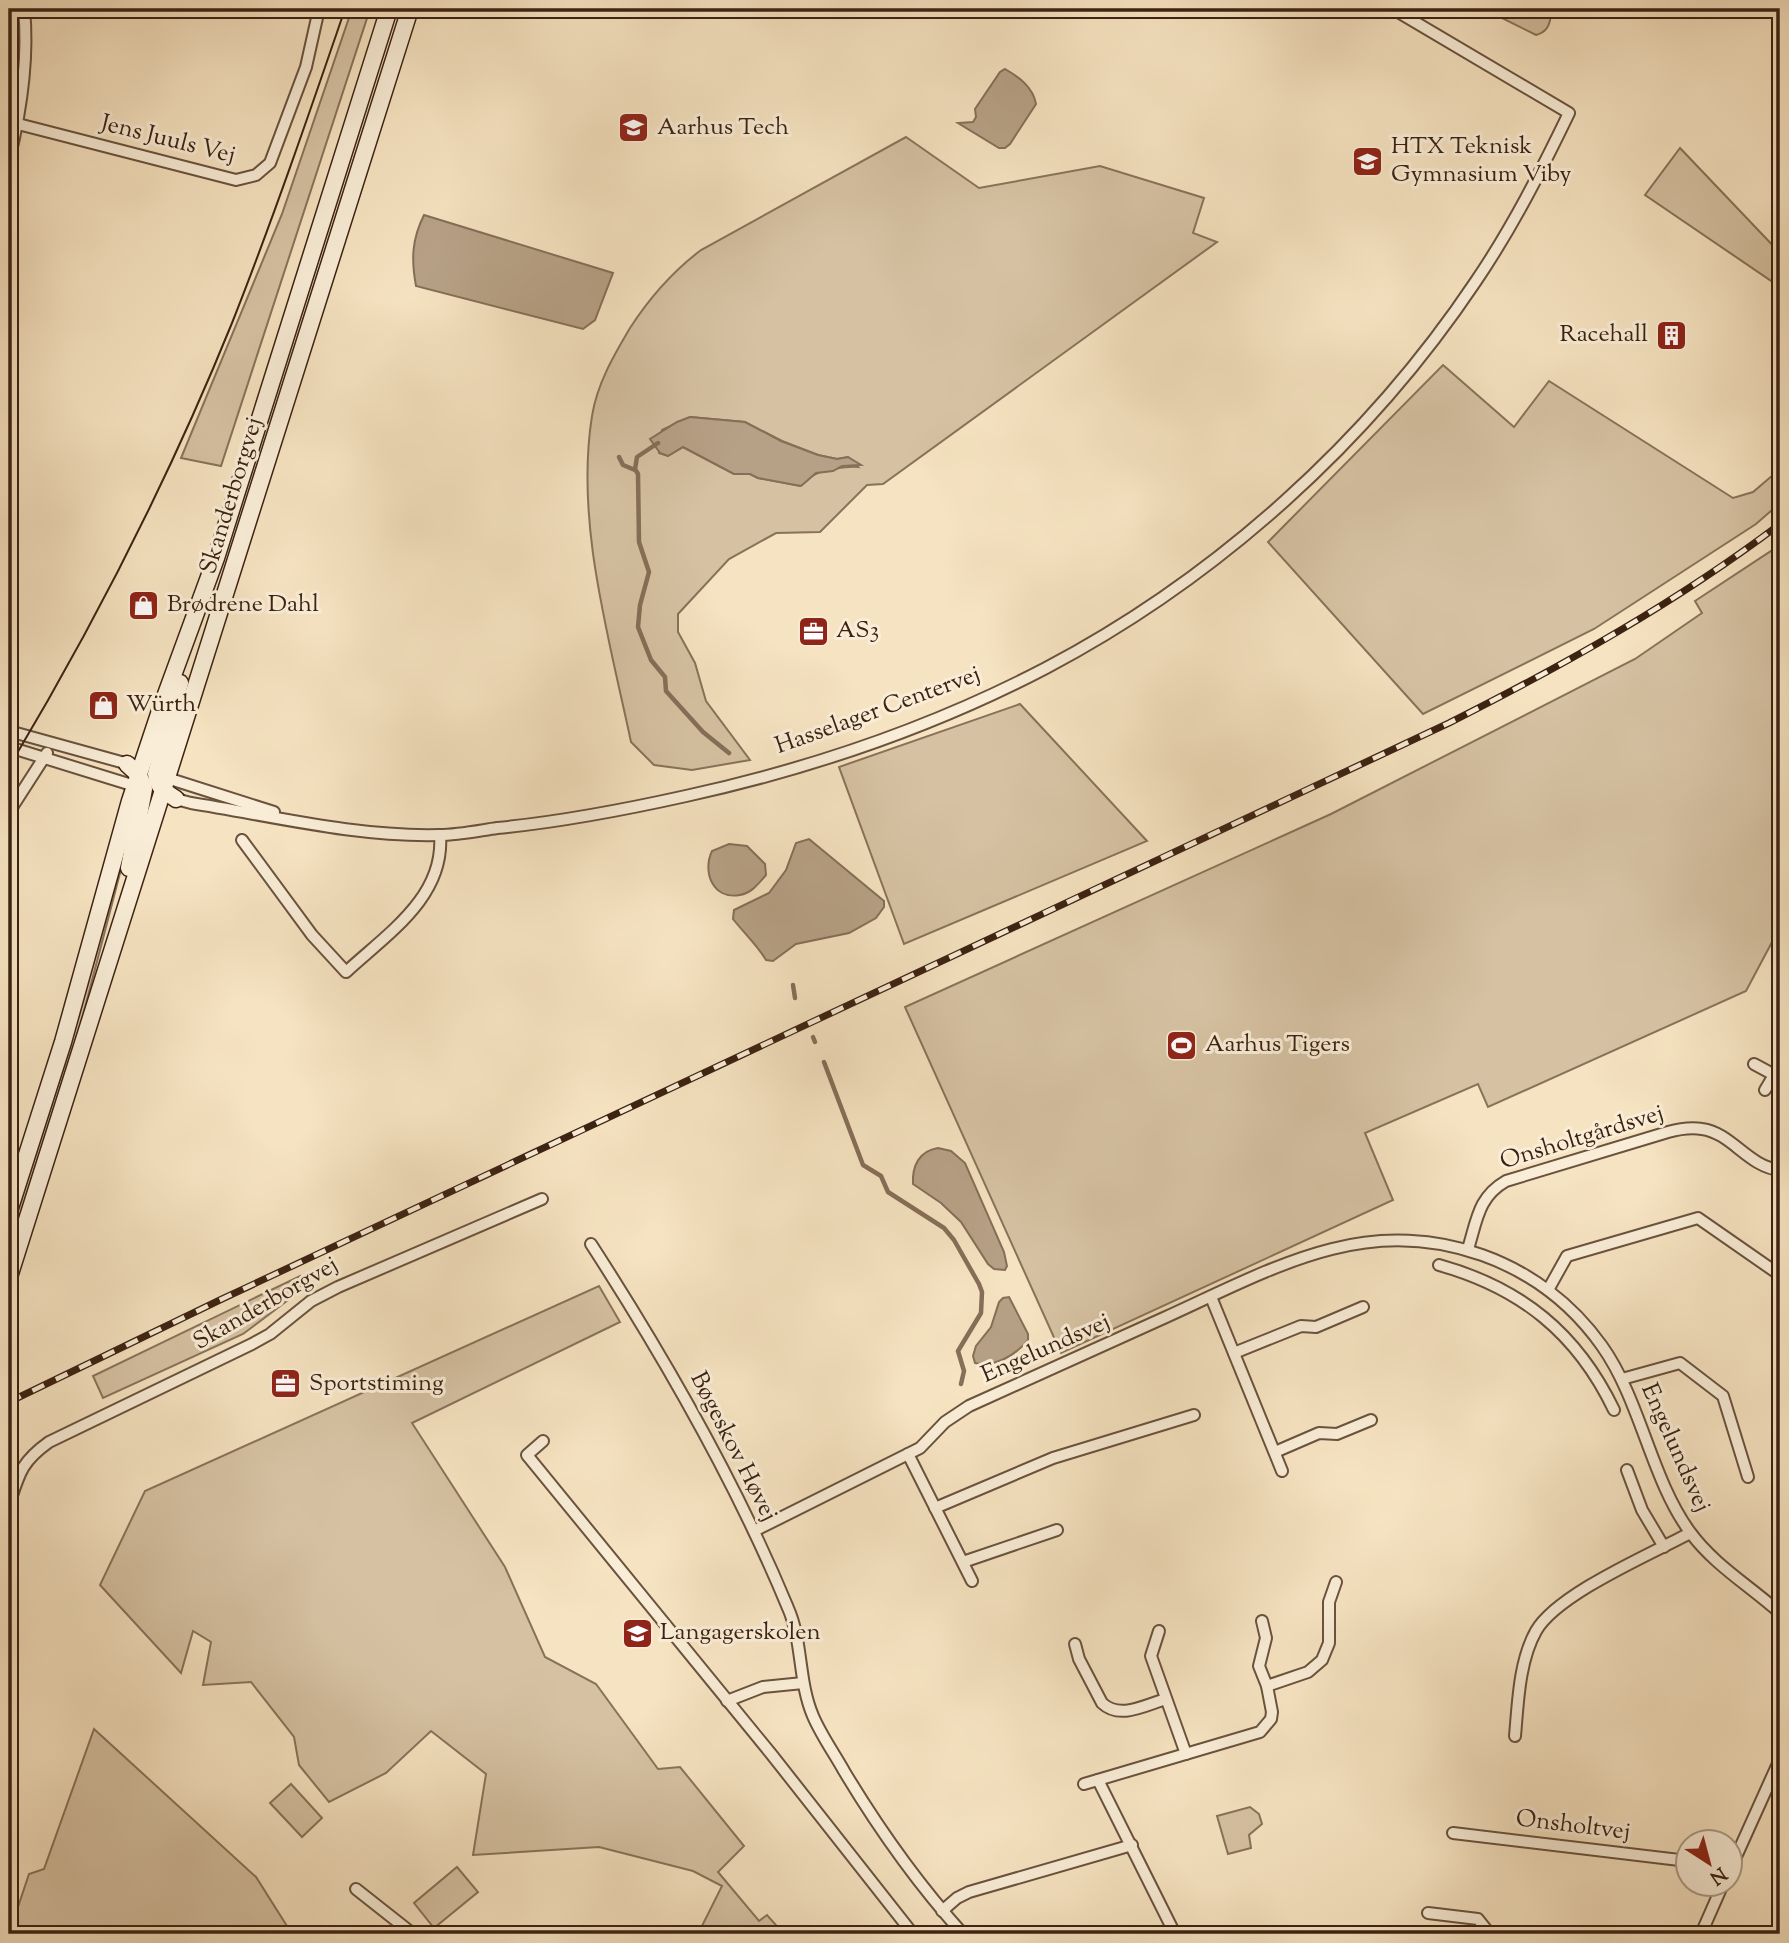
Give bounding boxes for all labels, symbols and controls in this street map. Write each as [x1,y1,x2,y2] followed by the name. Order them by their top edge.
[95,106,239,173] street label: Jens Juuls Vej
[617,111,651,145] school or university icon: Aarhus Tech
[657,111,789,145] place label: Aarhus Tech
[1391,130,1572,192] place label: HTX Teknisk Gymnasium Viby
[1351,144,1385,178] school or university icon: HTX Teknisk Gymnasium Viby
[1560,318,1648,352] place label: Racehall
[1654,318,1688,352] building icon: Racehall
[192,413,272,579] street label: Skanderborgvej
[127,588,161,622] shop icon: Brødrene Dahl
[167,588,319,622] place label: Brødrene Dahl
[796,614,830,648] office icon: AS3
[836,614,879,648] place label: AS3
[771,658,985,764] street label: Hasselager Centervej
[86,688,120,722] shop icon: Würth
[126,688,196,722] place label: Würth
[1165,1028,1199,1062] sports icon: Aarhus Tigers
[1205,1028,1350,1062] place label: Aarhus Tigers
[1496,1097,1668,1179] street label: Onsholtgårdsvej
[187,1249,345,1359] street label: Skanderborgvej
[976,1305,1116,1393] street label: Engelundsvej
[681,1366,785,1528] street label: Bøgeskov Høvej
[269,1367,303,1401] office icon: Sportstiming
[309,1367,444,1401] place label: Sportstiming
[1631,1378,1719,1518] street label: Engelundsvej
[620,1616,654,1650] school or university icon: Langagerskolen
[660,1616,821,1650] place label: Langagerskolen
[1514,1802,1632,1850] street label: Onsholtvej
[1674,1828,1744,1898] north arrow
[1703,1859,1732,1890] text: N

